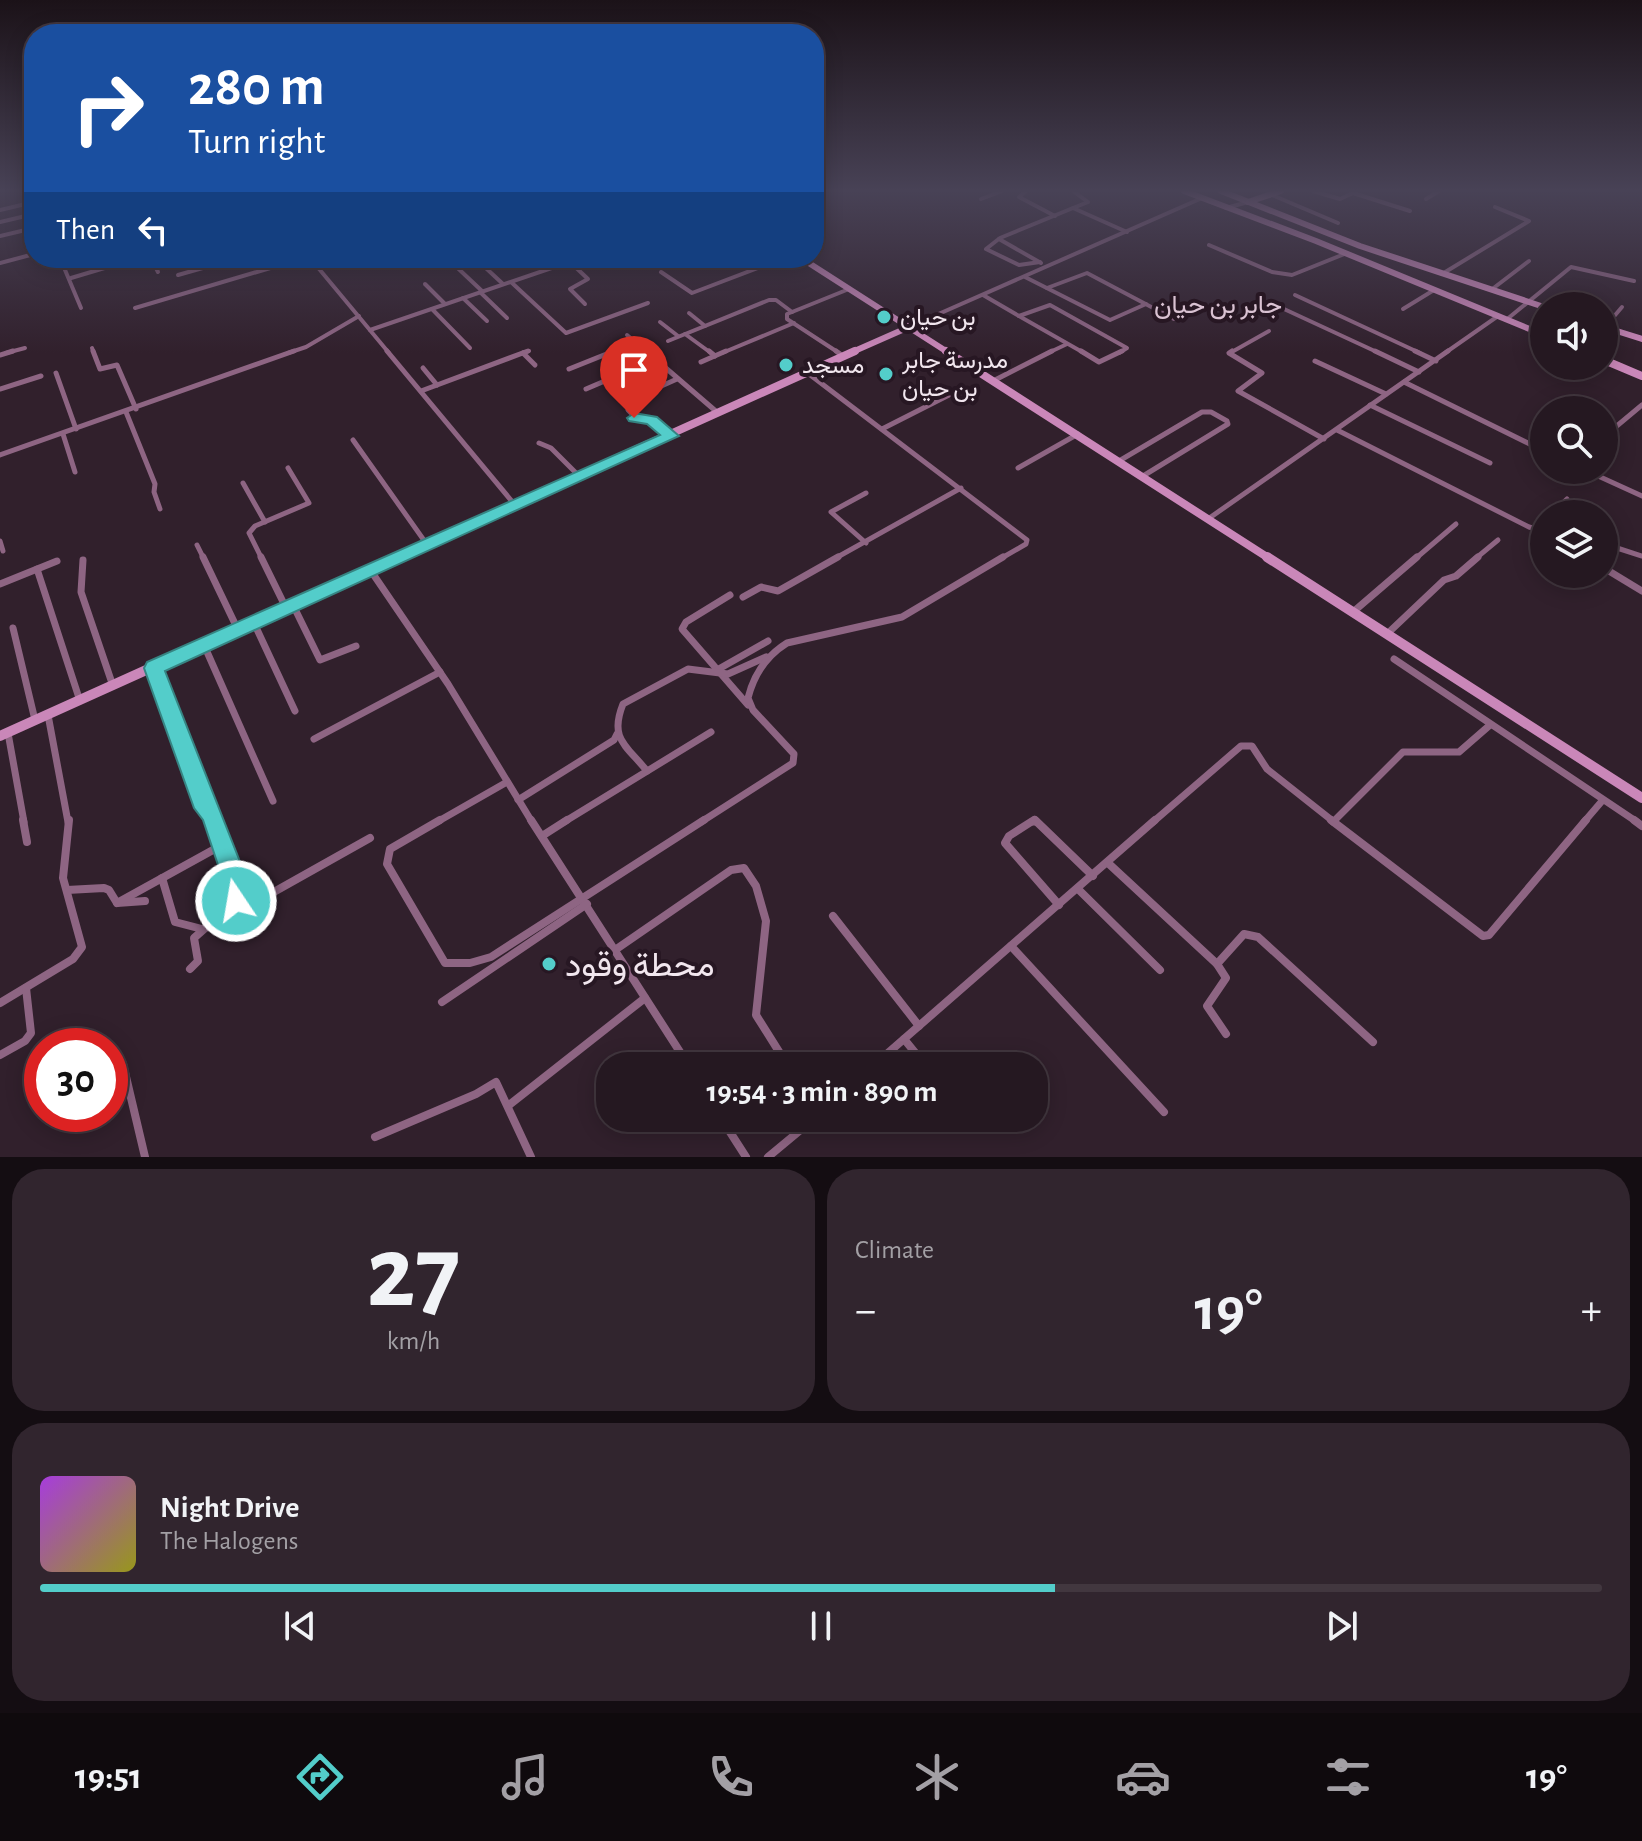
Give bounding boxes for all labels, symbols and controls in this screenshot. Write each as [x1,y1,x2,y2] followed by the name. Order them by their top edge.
[56,56,160,160] icon: right
[188,59,325,115] text: 280 m
[188,124,325,160] text: Turn right
[131,208,175,252] icon: left
[56,215,115,245] text: Then
[1154,292,1282,320] district label: جابر بن حيان
[1530,292,1618,588] map controls
[1530,292,1618,380] button: sound
[900,306,976,331] place label: بن حيان
[875,308,893,326] marker: بن حيان
[600,336,668,418] pin
[612,348,656,392] icon: arrive
[901,349,1008,402] place label: مدرسة جابر بن حيان
[802,354,864,379] place label: مسجد
[777,356,795,374] marker: مسجد
[877,365,895,383] marker: مدرسة جابر بن حيان
[1530,396,1618,484] button: search
[1530,500,1618,588] button: layers
[194,859,278,943] position arrow
[565,949,715,985] place label: محطة وقود
[540,955,558,973] marker: محطة وقود
[24,1028,128,1132] speed limit sign: 30
[706,1077,938,1107] text: 19:54 · 3 min · 890 m
[367,1222,460,1326] text: 27
[855,1237,934,1263] text: Climate
[1194,1281,1263,1341] text: 19°
[855,1289,876,1333] text: −
[1581,1289,1602,1333] text: +
[387,1328,440,1354] text: km/h
[160,1493,299,1523] text: Night Drive
[160,1528,298,1554] text: The Halogens
[278,1604,322,1648] icon: previous
[799,1604,843,1648] icon: pause
[1320,1604,1364,1648] icon: next
[292,1749,348,1805] icon: directions
[497,1749,553,1805] icon: music
[703,1749,759,1805] icon: phone
[909,1749,965,1805] icon: climate
[1115,1749,1171,1805] icon: car
[1320,1749,1376,1805] icon: filters
[75,1759,142,1795] text: 19:51
[1526,1759,1567,1795] text: 19°

